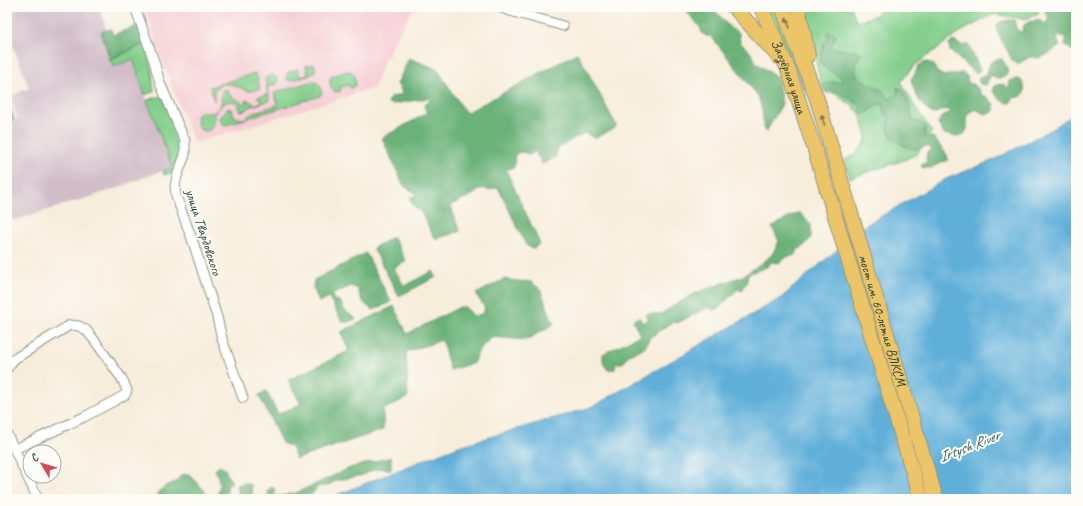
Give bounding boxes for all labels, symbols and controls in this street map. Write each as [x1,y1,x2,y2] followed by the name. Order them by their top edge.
[785,17,791,29] one-way arrow
[767,37,811,117] street label: Заозёрная улица
[820,113,826,125] one-way arrow
[181,186,226,278] street label: улица Твардовского
[855,252,910,389] street label: мост им. 60-летия ВЛКСМ
[936,425,1004,467] water label: Irtysh River
[22,444,62,484] north arrow
[27,450,42,464] text: С

